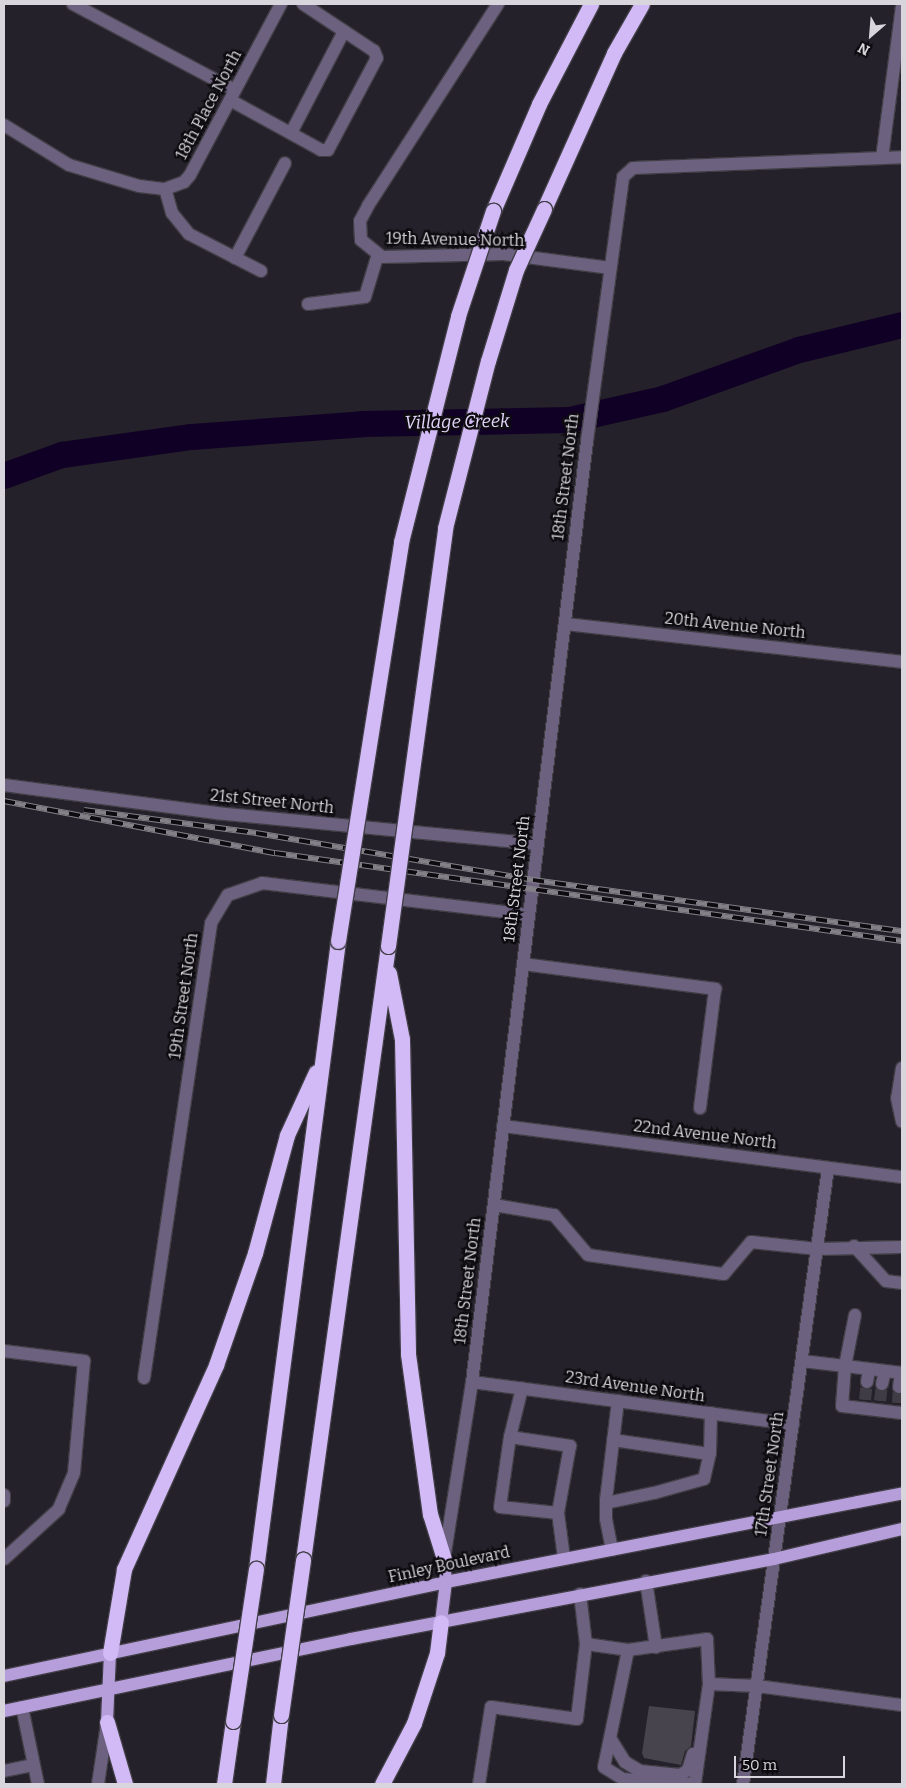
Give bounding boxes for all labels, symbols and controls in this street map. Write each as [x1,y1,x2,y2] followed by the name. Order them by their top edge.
[846,10,896,60] north arrow
[855,39,873,59] text: N
[172,47,246,163] street label: 18th Place North
[386,229,524,251] street label: 19th Avenue North
[404,410,510,434] water label: Village Creek
[549,413,583,541] street label: 18th Street North
[664,609,806,643] street label: 20th Avenue North
[209,786,335,818] street label: 21st Street North
[500,815,534,943] street label: 18th Street North
[166,932,202,1060] street label: 19th Street North
[632,1117,778,1153] street label: 22nd Avenue North
[451,1217,485,1345] street label: 18th Street North
[564,1368,706,1406] street label: 23rd Avenue North
[752,1410,788,1538] street label: 17th Street North
[387,1543,511,1587] street label: Finley Boulevard
[736,1746,847,1778] scale bar
[742,1756,777,1774] text: 50 m

